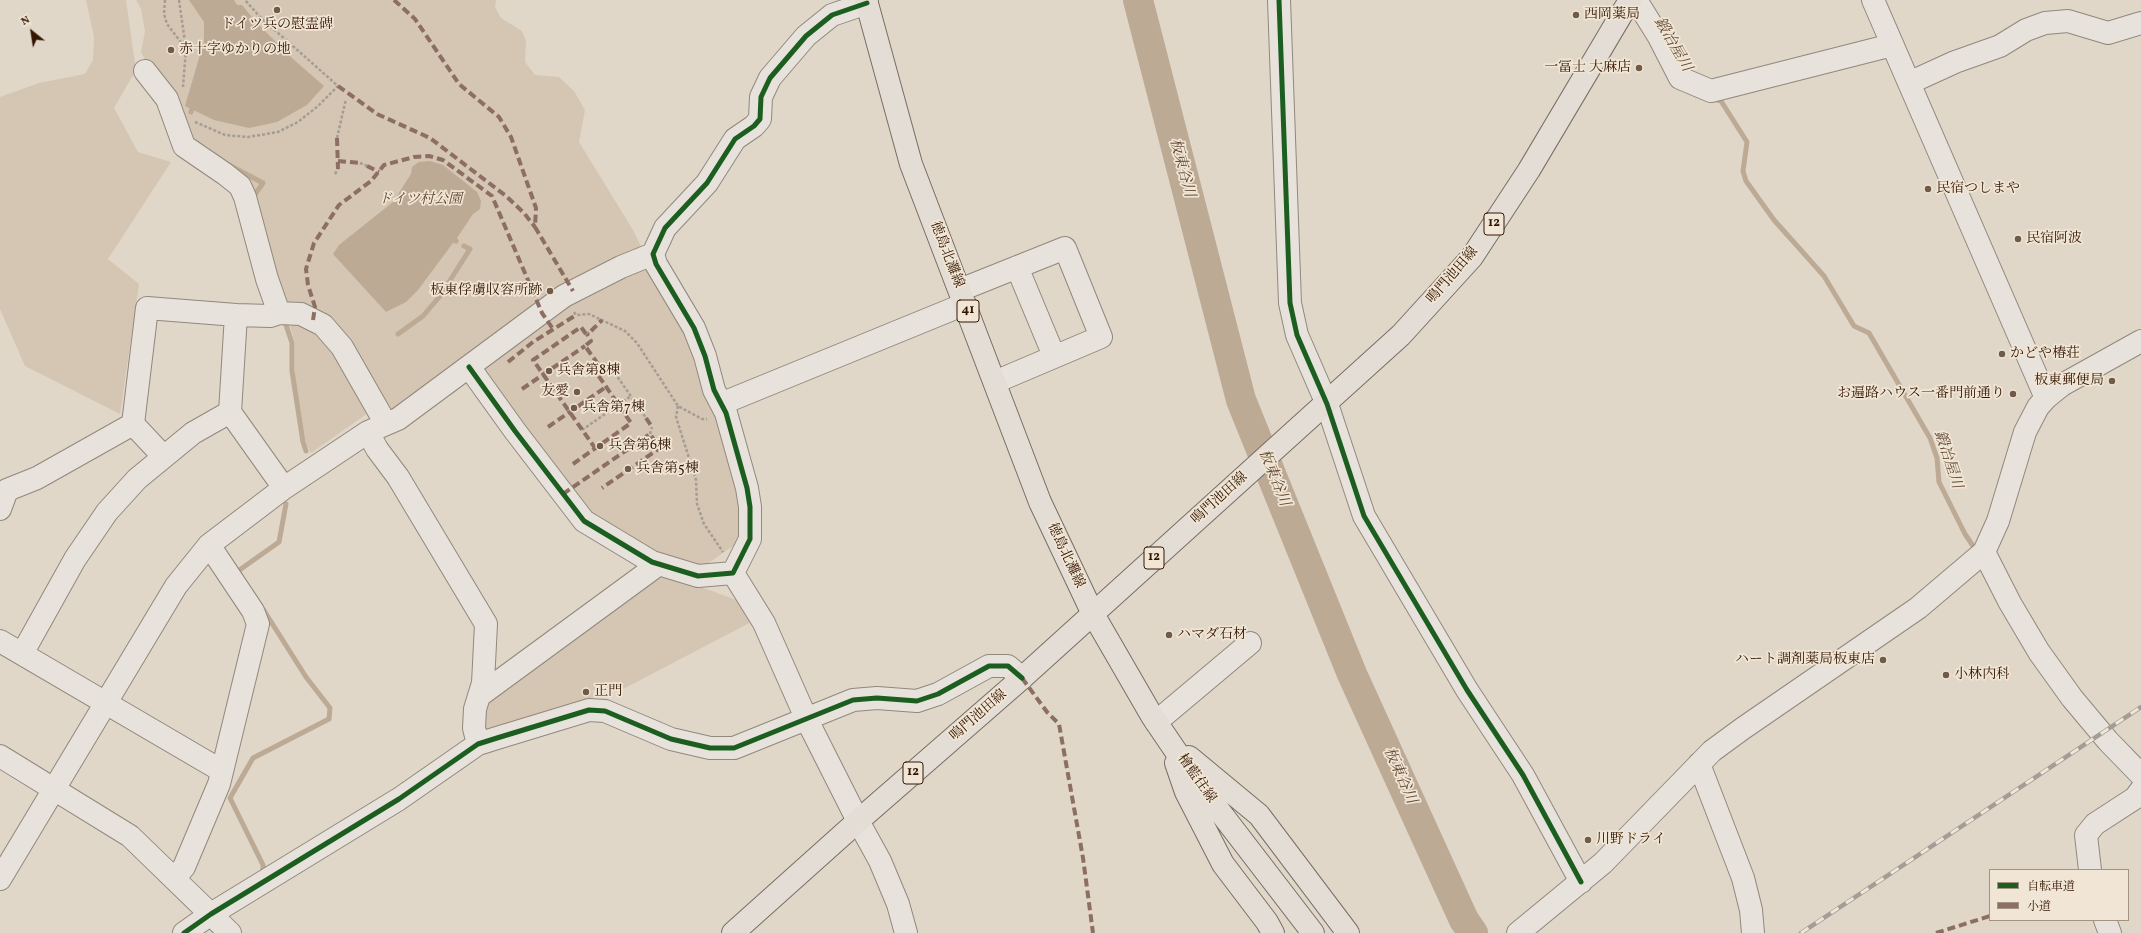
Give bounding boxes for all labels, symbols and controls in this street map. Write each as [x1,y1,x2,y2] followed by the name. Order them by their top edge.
[272,5,282,15] marker: ドイツ兵の慰霊碑
[1584,7,1640,23] place label: 西岡薬局
[1571,10,1581,20] marker: 西岡薬局
[12,12,52,52] north arrow
[19,13,33,30] text: N
[1649,15,1695,75] water label: 鍛冶屋川
[221,17,333,33] place label: ドイツ兵の慰霊碑
[179,42,291,58] place label: 赤十字ゆかりの地
[166,45,176,55] marker: 赤十字ゆかりの地
[1544,60,1631,76] place label: 一冨士 大麻店
[1634,63,1644,73] marker: 一冨士 大麻店
[1165,137,1197,199] water label: 板東谷川
[1936,181,2020,197] place label: 民宿つしまや
[1923,184,1933,194] marker: 民宿つしまや
[378,192,462,208] park label: ドイツ村公園
[1484,213,1504,235] road number: 12
[926,219,966,291] street label: 徳島北灘線
[2026,231,2082,247] place label: 民宿阿波
[2013,234,2023,244] marker: 民宿阿波
[1424,244,1482,308] street label: 鳴門池田線
[430,283,542,299] place label: 板東俘虜収容所跡
[545,286,555,296] marker: 板東俘虜収容所跡
[957,300,979,322] road number: 41
[2010,346,2080,362] place label: かどや椿荘
[1997,349,2007,359] marker: かどや椿荘
[557,363,620,379] place label: 兵舎第8棟
[544,366,554,376] marker: 兵舎第8棟
[2034,373,2104,389] place label: 板東郵便局
[2107,376,2117,386] marker: 板東郵便局
[541,384,569,400] place label: 友愛
[1837,386,2005,402] place label: お遍路ハウス一番門前通り
[572,387,582,397] marker: 友愛
[2008,389,2018,399] marker: お遍路ハウス一番門前通り
[582,400,645,416] place label: 兵舎第7棟
[569,403,579,413] marker: 兵舎第7棟
[1929,429,1965,491] water label: 鍛冶屋川
[608,438,671,454] place label: 兵舎第6棟
[595,441,605,451] marker: 兵舎第6棟
[1253,447,1293,509] water label: 板東谷川
[636,461,699,477] place label: 兵舎第5棟
[623,464,633,474] marker: 兵舎第5棟
[1188,469,1252,529] street label: 鳴門池田線
[1043,521,1087,591] street label: 徳島北灘線
[1144,547,1164,569] road number: 12
[1177,627,1247,643] place label: ハマダ石材
[1164,630,1174,640] marker: ハマダ石材
[1735,652,1875,668] place label: ハート調剤薬局板東店
[1878,655,1888,665] marker: ハート調剤薬局板東店
[1954,667,2010,683] place label: 小林内科
[1941,670,1951,680] marker: 小林内科
[594,684,622,700] place label: 正門
[581,687,591,697] marker: 正門
[947,687,1011,745] street label: 鳴門池田線
[1379,745,1419,807] water label: 板東谷川
[1173,751,1219,807] street label: 檜藍住線
[903,762,923,784] road number: 12
[1596,832,1666,848] place label: 川野ドライ
[1583,835,1593,845] marker: 川野ドライ
[1989,869,2129,921] legend
[2027,879,2075,895] text: 自転車道
[2027,899,2051,915] text: 小道

